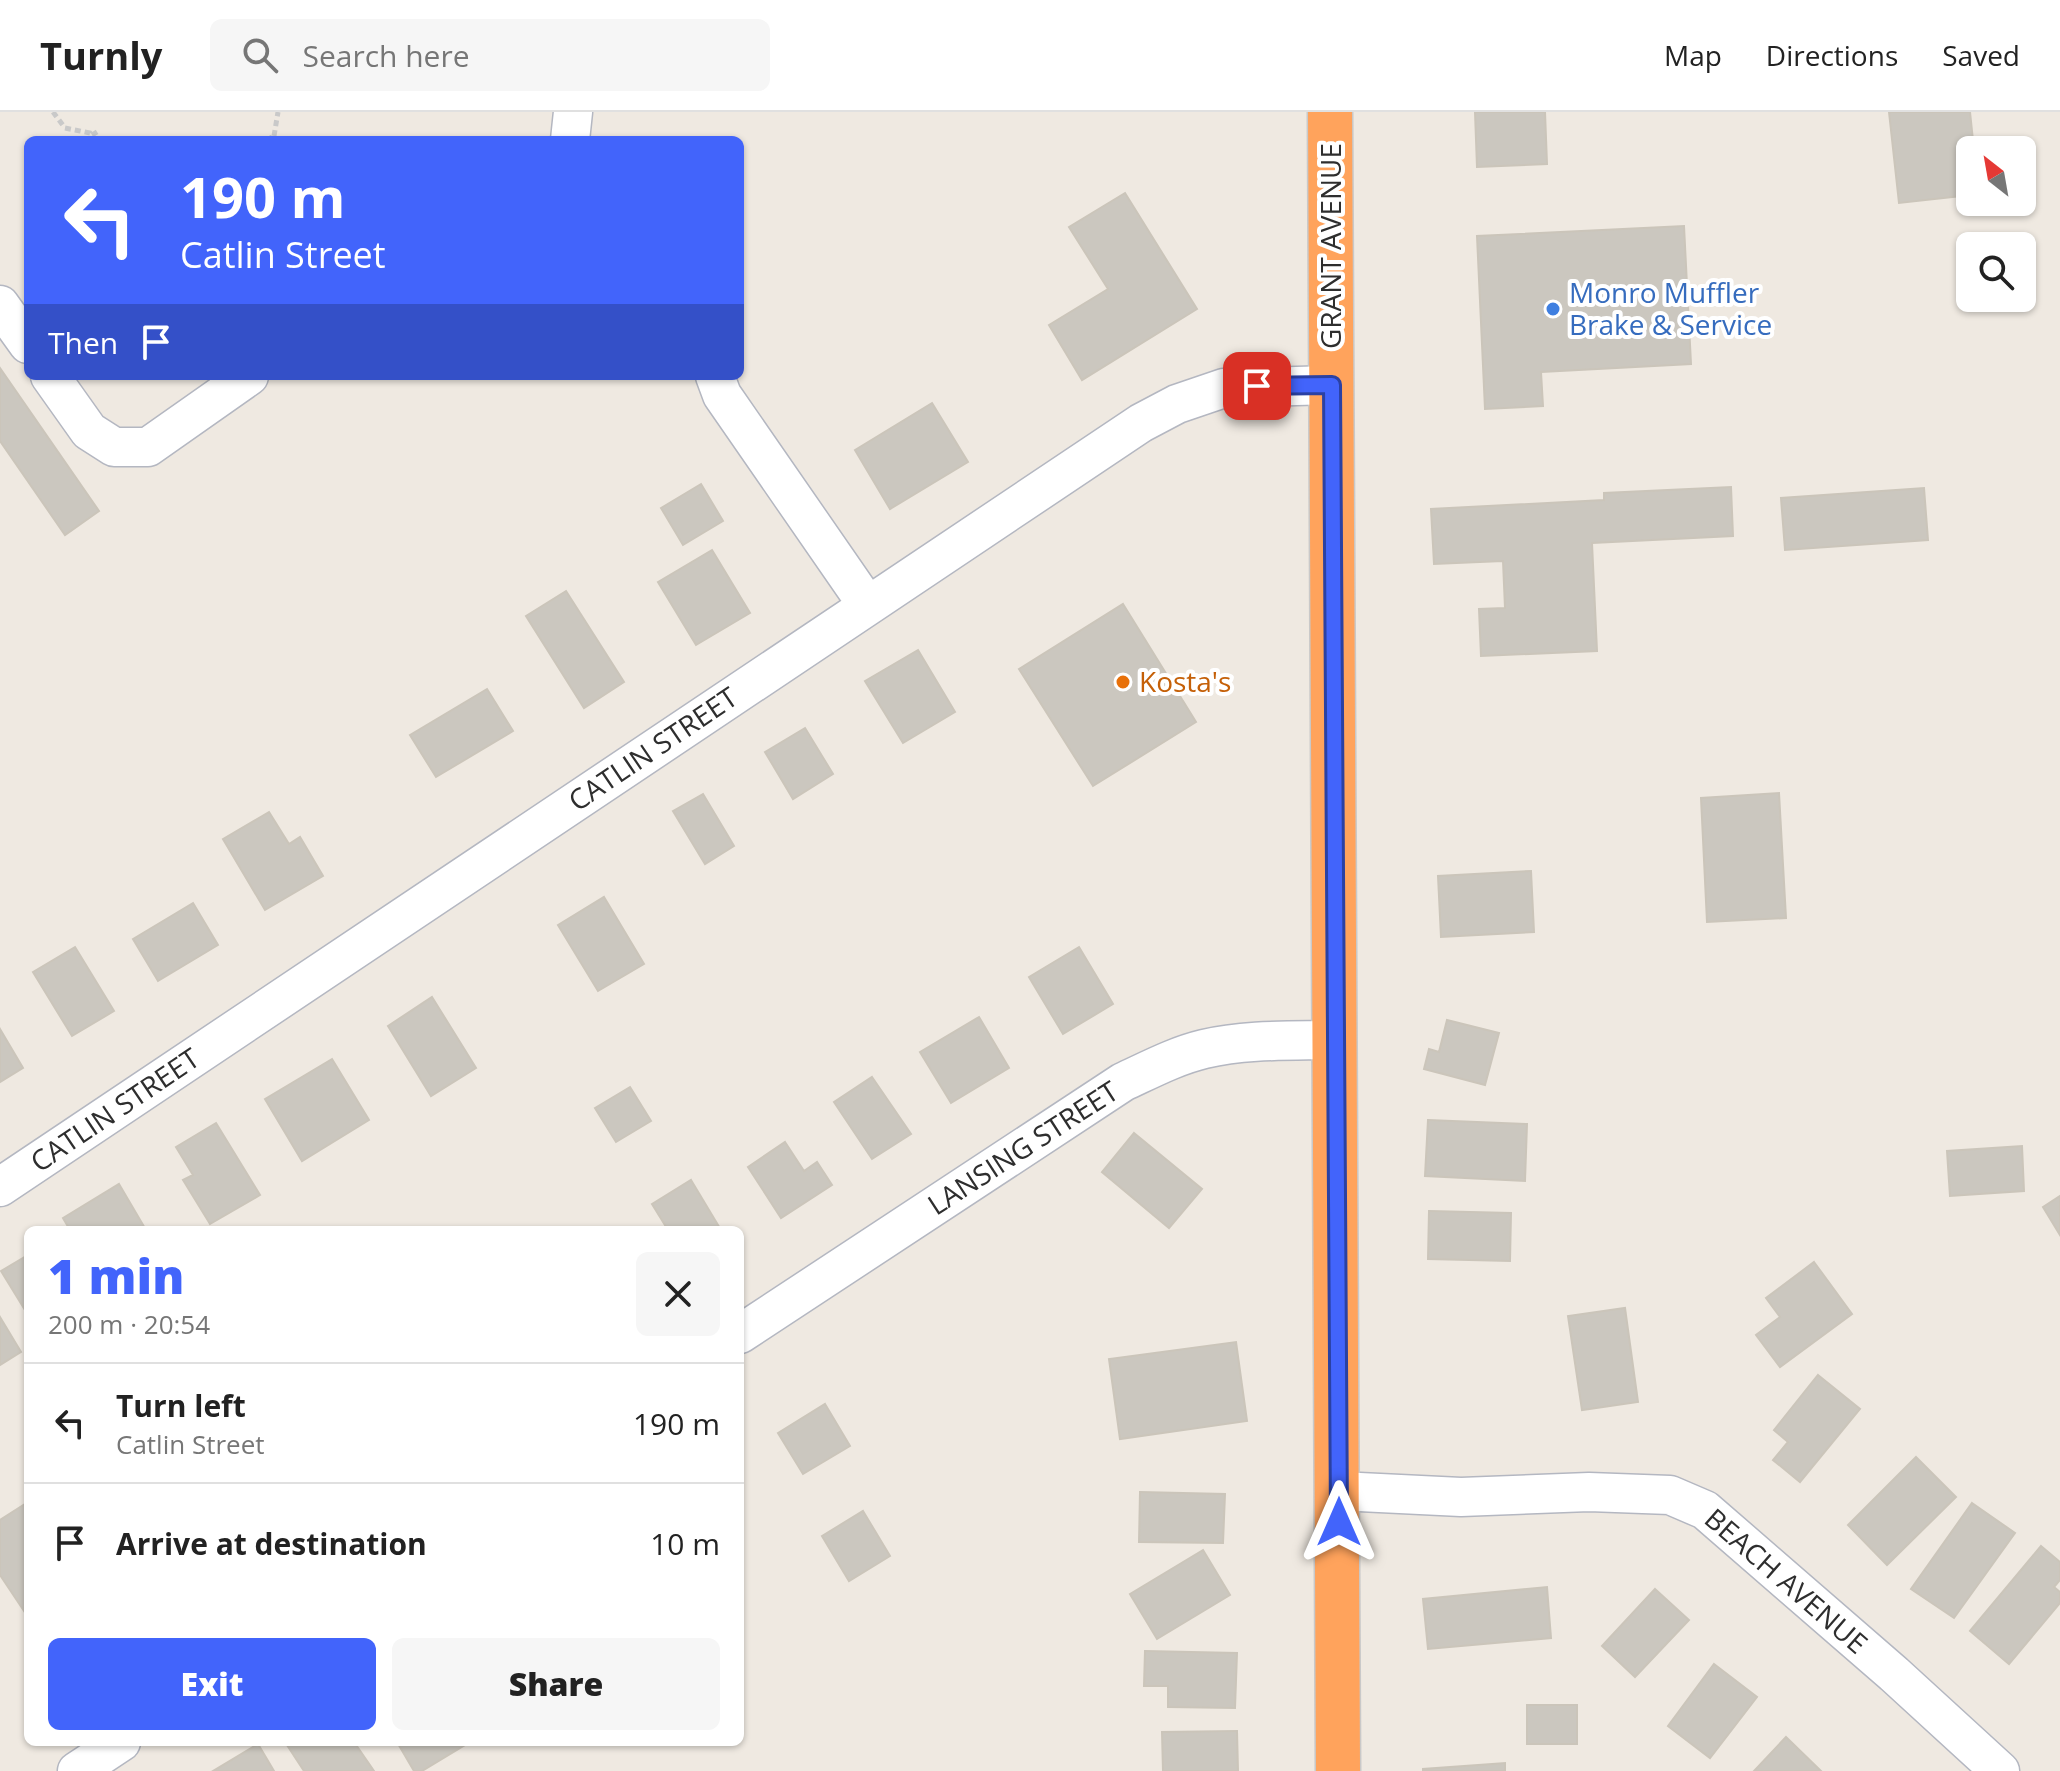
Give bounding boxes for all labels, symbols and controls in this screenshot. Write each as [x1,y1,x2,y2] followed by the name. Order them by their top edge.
[210,19,770,91] search box
[40,29,162,81] text: Turnly
[238,33,282,77] icon: search
[302,35,470,76] text: Search here
[1664,36,1722,74] text: Map
[1766,36,1898,74] text: Directions
[1942,36,2020,74] text: Saved
[1956,136,2036,216] north arrow
[1956,136,2036,312] map controls
[1311,143,1349,349] street label: GRANT AVENUE
[180,158,346,234] text: 190 m
[48,168,152,272] icon: left
[180,230,386,279] text: Catlin Street
[1956,232,2036,312] button: search
[1569,273,1772,343] place label: Monro Muffler Brake & Service
[1544,300,1562,318] marker: Monro Muffler Brake & Service
[134,320,178,364] icon: arrive
[48,322,118,363] text: Then
[1223,352,1291,420] pin
[1235,364,1279,408] icon: arrive
[1139,662,1231,700] place label: Kosta's
[1114,673,1132,691] marker: Kosta's
[561,677,745,819] street label: CATLIN STREET
[23,1038,207,1180] street label: CATLIN STREET
[920,1071,1125,1223] street label: LANSING STREET
[48,1243,184,1308] text: 1 min
[636,1252,720,1336] button: close
[48,1306,210,1342] text: 200 m · 20:54
[116,1385,246,1426] text: Turn left
[48,1401,92,1445] icon: left
[633,1403,720,1444] text: 190 m
[116,1426,265,1462] text: Catlin Street
[1297,1480,1381,1564] position arrow
[1697,1499,1876,1661] street label: BEACH AVENUE
[48,1521,92,1565] icon: arrive
[116,1523,427,1564] text: Arrive at destination
[650,1523,720,1564] text: 10 m
[48,1638,376,1730] button: Exit
[392,1638,720,1730] button: Share

